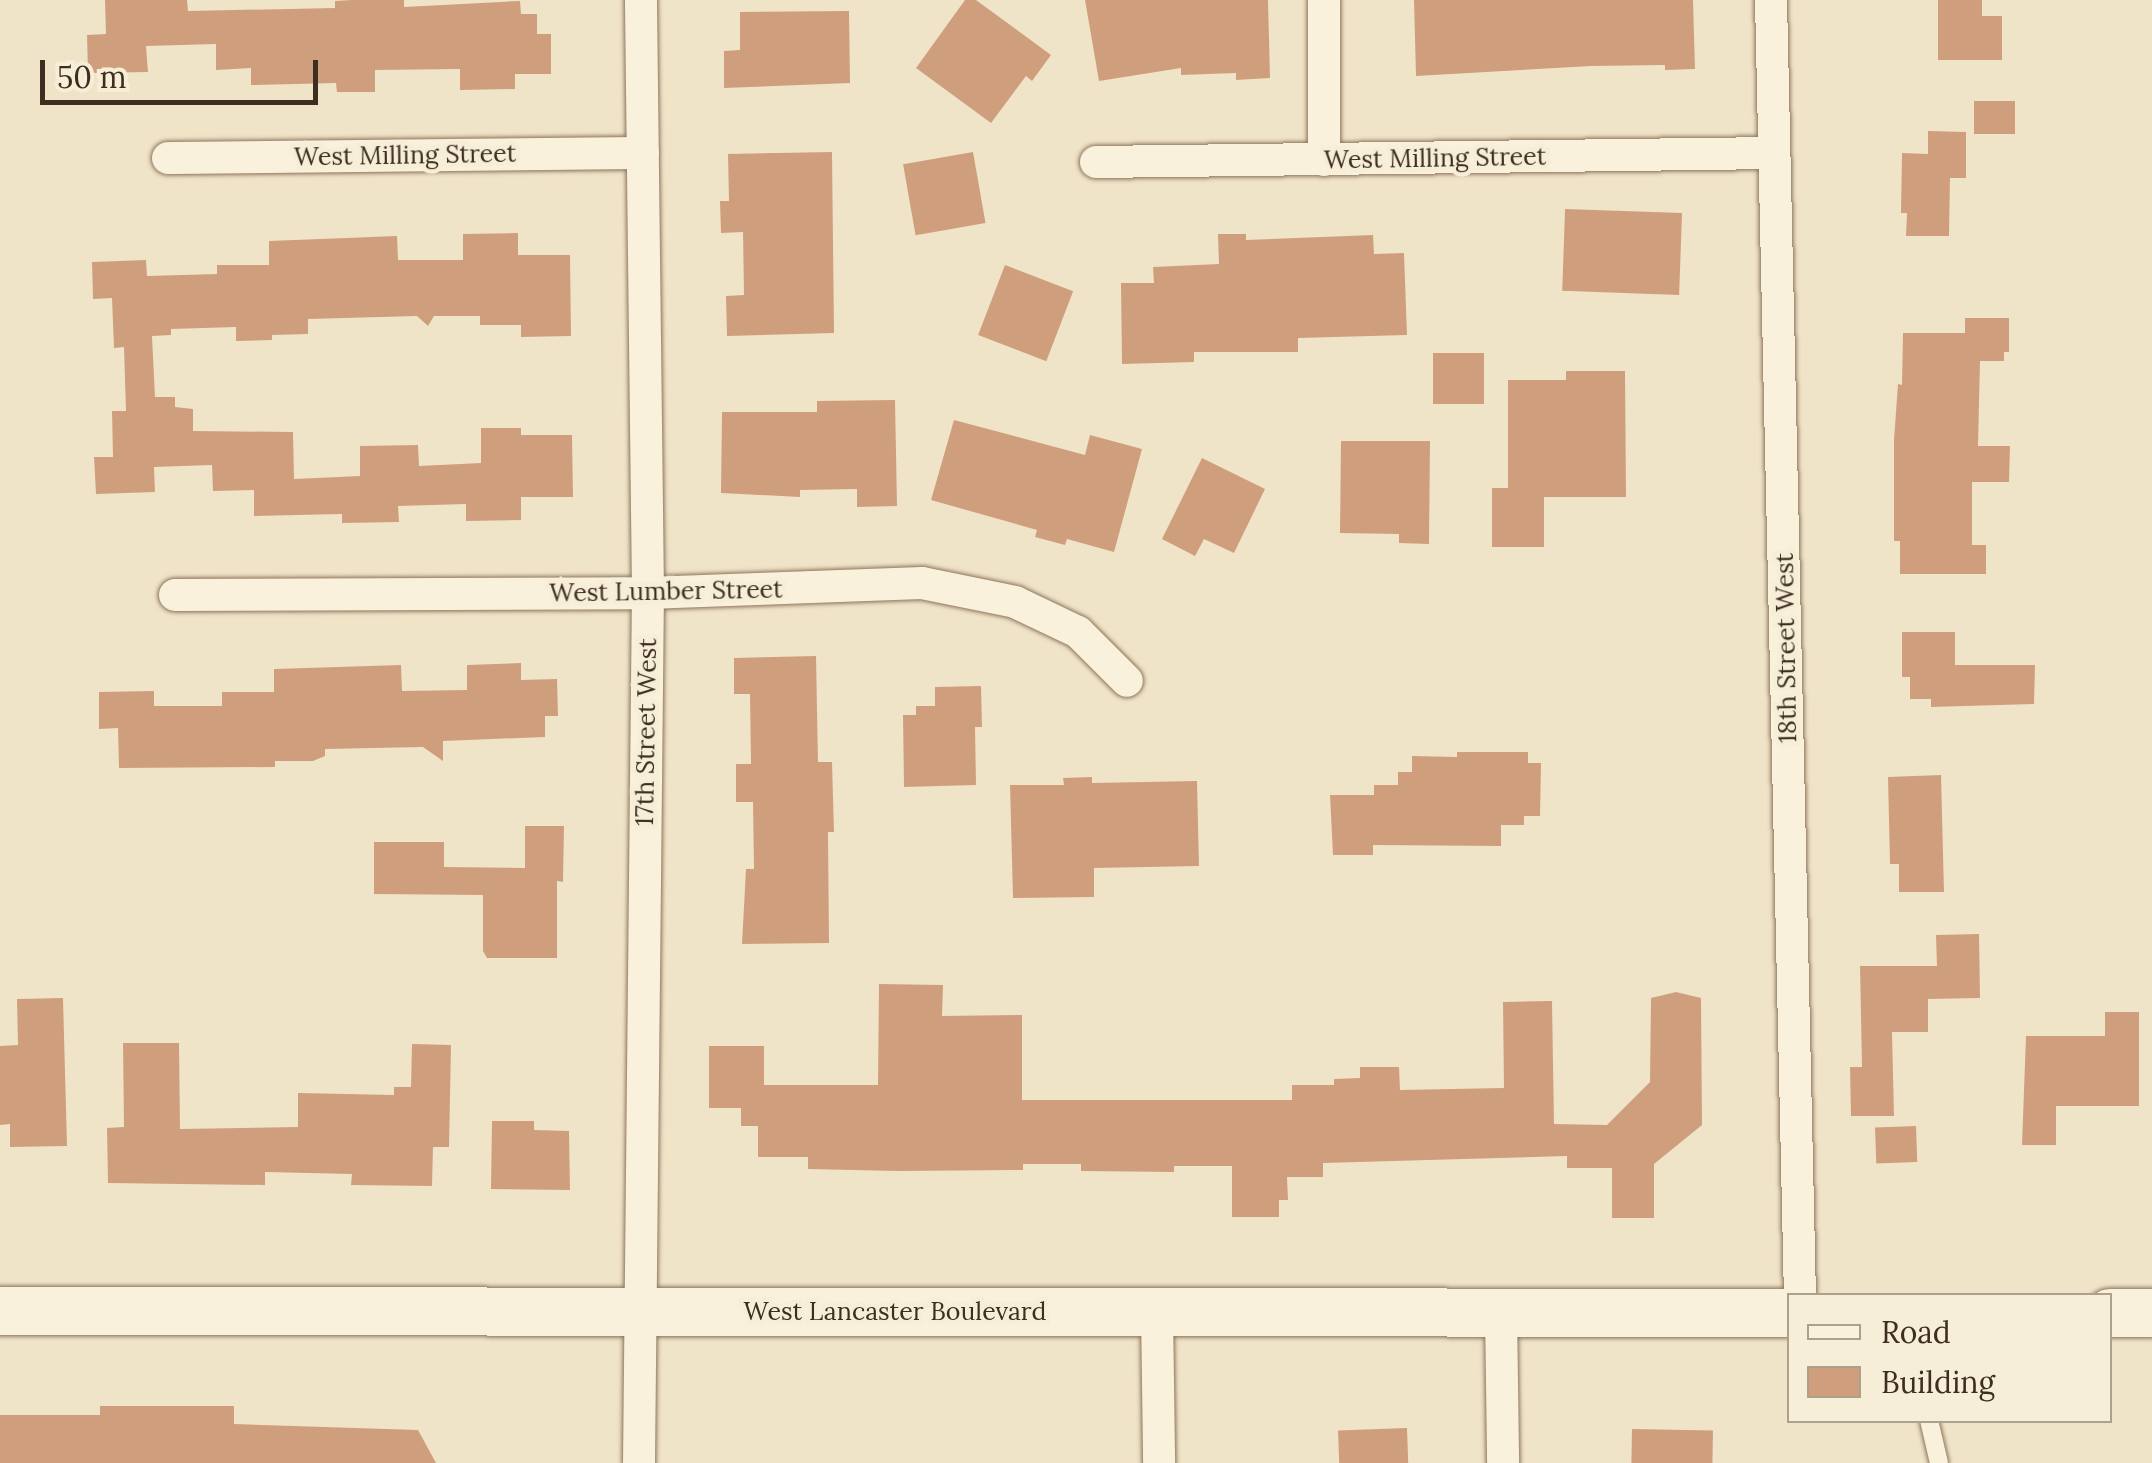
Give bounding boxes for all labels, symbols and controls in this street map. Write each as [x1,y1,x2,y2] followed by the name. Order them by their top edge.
[45,40,322,102] scale bar
[57,58,127,96] text: 50 m
[294,138,516,172] street label: West Milling Street
[1324,141,1546,175] street label: West Milling Street
[1769,552,1803,744] street label: 18th Street West
[549,574,783,608] street label: West Lumber Street
[629,638,663,826] street label: 17th Street West
[1787,1293,2112,1423] legend
[744,1296,1046,1326] street label: West Lancaster Boulevard
[1881,1313,1951,1351] text: Road
[1881,1363,1995,1401] text: Building

